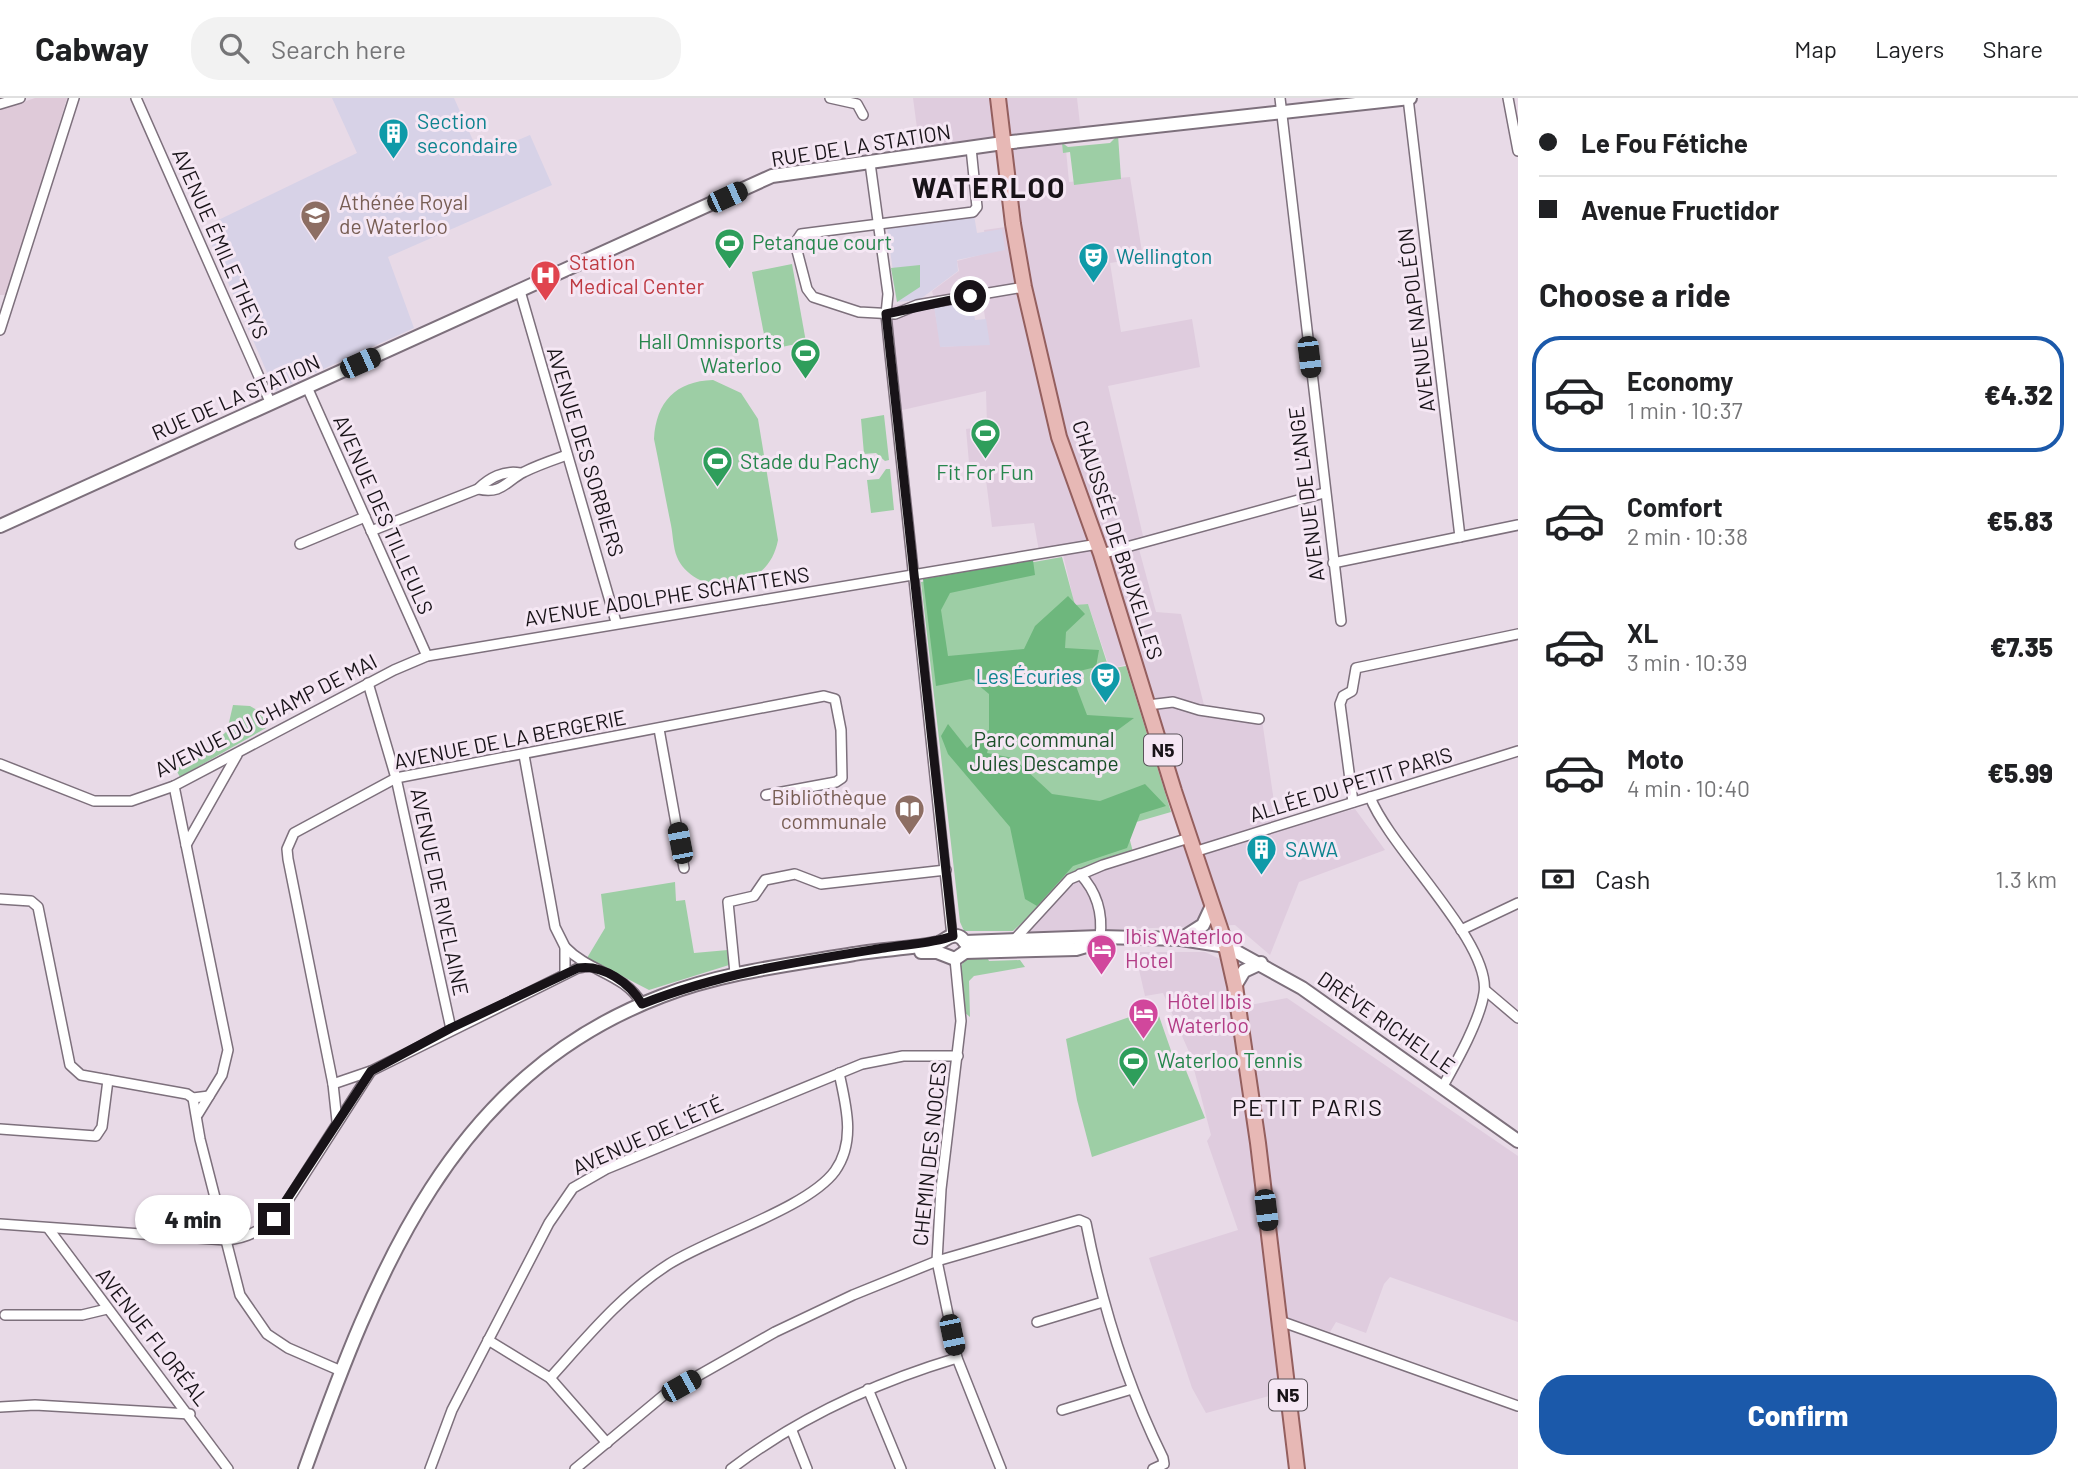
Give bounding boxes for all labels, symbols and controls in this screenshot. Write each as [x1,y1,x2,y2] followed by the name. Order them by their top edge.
[191,17,681,80] search box
[35,28,149,68] text: Cabway
[215,29,253,67] icon: search
[271,33,406,64] text: Search here
[1794,34,1837,63] text: Map
[1875,34,1944,63] text: Layers
[1982,34,2043,63] text: Share
[417,108,518,157] place label: Section secondaire
[377,117,411,161] building icon: Section secondaire
[769,118,952,171] street label: RUE DE LA STATION
[1581,127,1748,158] text: Le Fou Fétiche
[168,144,275,342] street label: AVENUE ÉMILE THEYS
[912,170,1066,204] district label: WATERLOO
[704,179,751,215] car
[339,189,468,238] place label: Athénée Royal de Waterloo
[1581,194,1779,225] text: Avenue Fructidor
[299,198,333,242] school or university icon: Athénée Royal de Waterloo
[712,226,746,270] sports icon: Petanque court
[1392,227,1439,414] street label: AVENUE NAPOLÉON
[752,229,892,254] place label: Petanque court
[1076,240,1110,284] theatre icon: Wellington
[1116,243,1212,268] place label: Wellington
[569,249,704,298] place label: Station Medical Center
[529,258,563,302] hospital icon: Station Medical Center
[1539,275,1731,313] text: Choose a ride
[954,280,986,312] route start
[638,328,782,377] place label: Hall Omnisports Waterloo
[1297,335,1322,379] car
[788,337,822,381] sports icon: Hall Omnisports Waterloo
[543,344,630,559] street label: AVENUE DES SORBIERS
[337,345,384,381] car
[147,348,323,445] street label: RUE DE LA STATION
[1543,363,1606,426] icon: car
[1627,365,1733,396] text: Economy
[1984,379,2053,410] text: €4.32
[1627,396,1743,424] text: 1 min · 10:37
[1282,405,1329,583] street label: AVENUE DE L'ANGE
[329,411,440,618] street label: AVENUE DES TILLEULS
[968,416,1002,460] sports icon: Fit For Fun
[1068,417,1169,662] street label: CHAUSSÉE DE BRUXELLES
[700,445,734,489] sports icon: Stade du Pachy
[740,448,880,473] place label: Stade du Pachy
[936,459,1034,484] place label: Fit For Fun
[1543,489,1606,552] icon: car
[1627,491,1723,522] text: Comfort
[1987,505,2053,536] text: €5.83
[1627,522,1748,550] text: 2 min · 10:38
[522,561,811,630] street label: AVENUE ADOLPHE SCHATTENS
[1543,615,1606,678] icon: car
[1627,617,1658,648] text: XL
[1990,631,2053,662] text: €7.35
[150,648,381,782] street label: AVENUE DU CHAMP DE MAI
[1627,648,1747,676] text: 3 min · 10:39
[1088,660,1122,704] theatre icon: Les Écuries
[976,663,1082,688] place label: Les Écuries
[391,704,628,773] street label: AVENUE DE LA BERGERIE
[969,726,1119,775] park label: Parc communal Jules Descampe
[1144,734,1182,765] road number: N5
[1246,741,1455,826] street label: ALLÉE DU PETIT PARIS
[1543,741,1606,804] icon: car
[1627,743,1684,774] text: Moto
[1988,757,2053,788] text: €5.99
[1627,774,1750,802] text: 4 min · 10:40
[771,784,887,833] place label: Bibliothèque communale
[406,786,475,998] street label: AVENUE DE RIVELAINE
[893,793,927,837] library icon: Bibliothèque communale
[666,820,695,866] car
[1245,833,1279,877] building icon: SAWA
[1285,836,1338,861] place label: SAWA
[1539,860,1577,898] icon: cash
[1595,863,1650,894] text: Cash
[1996,865,2057,893] text: 1.3 km
[1125,923,1244,972] place label: Ibis Waterloo Hotel
[1085,932,1119,976] hotel icon: Ibis Waterloo Hotel
[1314,965,1460,1078] street label: DRÈVE RICHELLE
[1167,988,1252,1037] place label: Hôtel Ibis Waterloo
[1127,997,1161,1041] hotel icon: Hôtel Ibis Waterloo
[1117,1044,1151,1088] sports icon: Waterloo Tennis
[1157,1047,1303,1072] place label: Waterloo Tennis
[906,1060,951,1247] street label: CHEMIN DES NOCES
[568,1090,727,1179] street label: AVENUE DE L'ÉTÉ
[1232,1092,1384,1121] district label: PETIT PARIS
[1254,1188,1279,1232] car
[134,1194,250,1244] callout: 4 min
[258,1203,290,1235] route end
[165,1205,221,1233] text: 4 min
[92,1262,215,1410] street label: AVENUE FLORÉAL
[938,1312,967,1358] car
[658,1367,705,1405] car
[1539,1375,2057,1455] button: Confirm
[1269,1380,1307,1410] road number: N5

